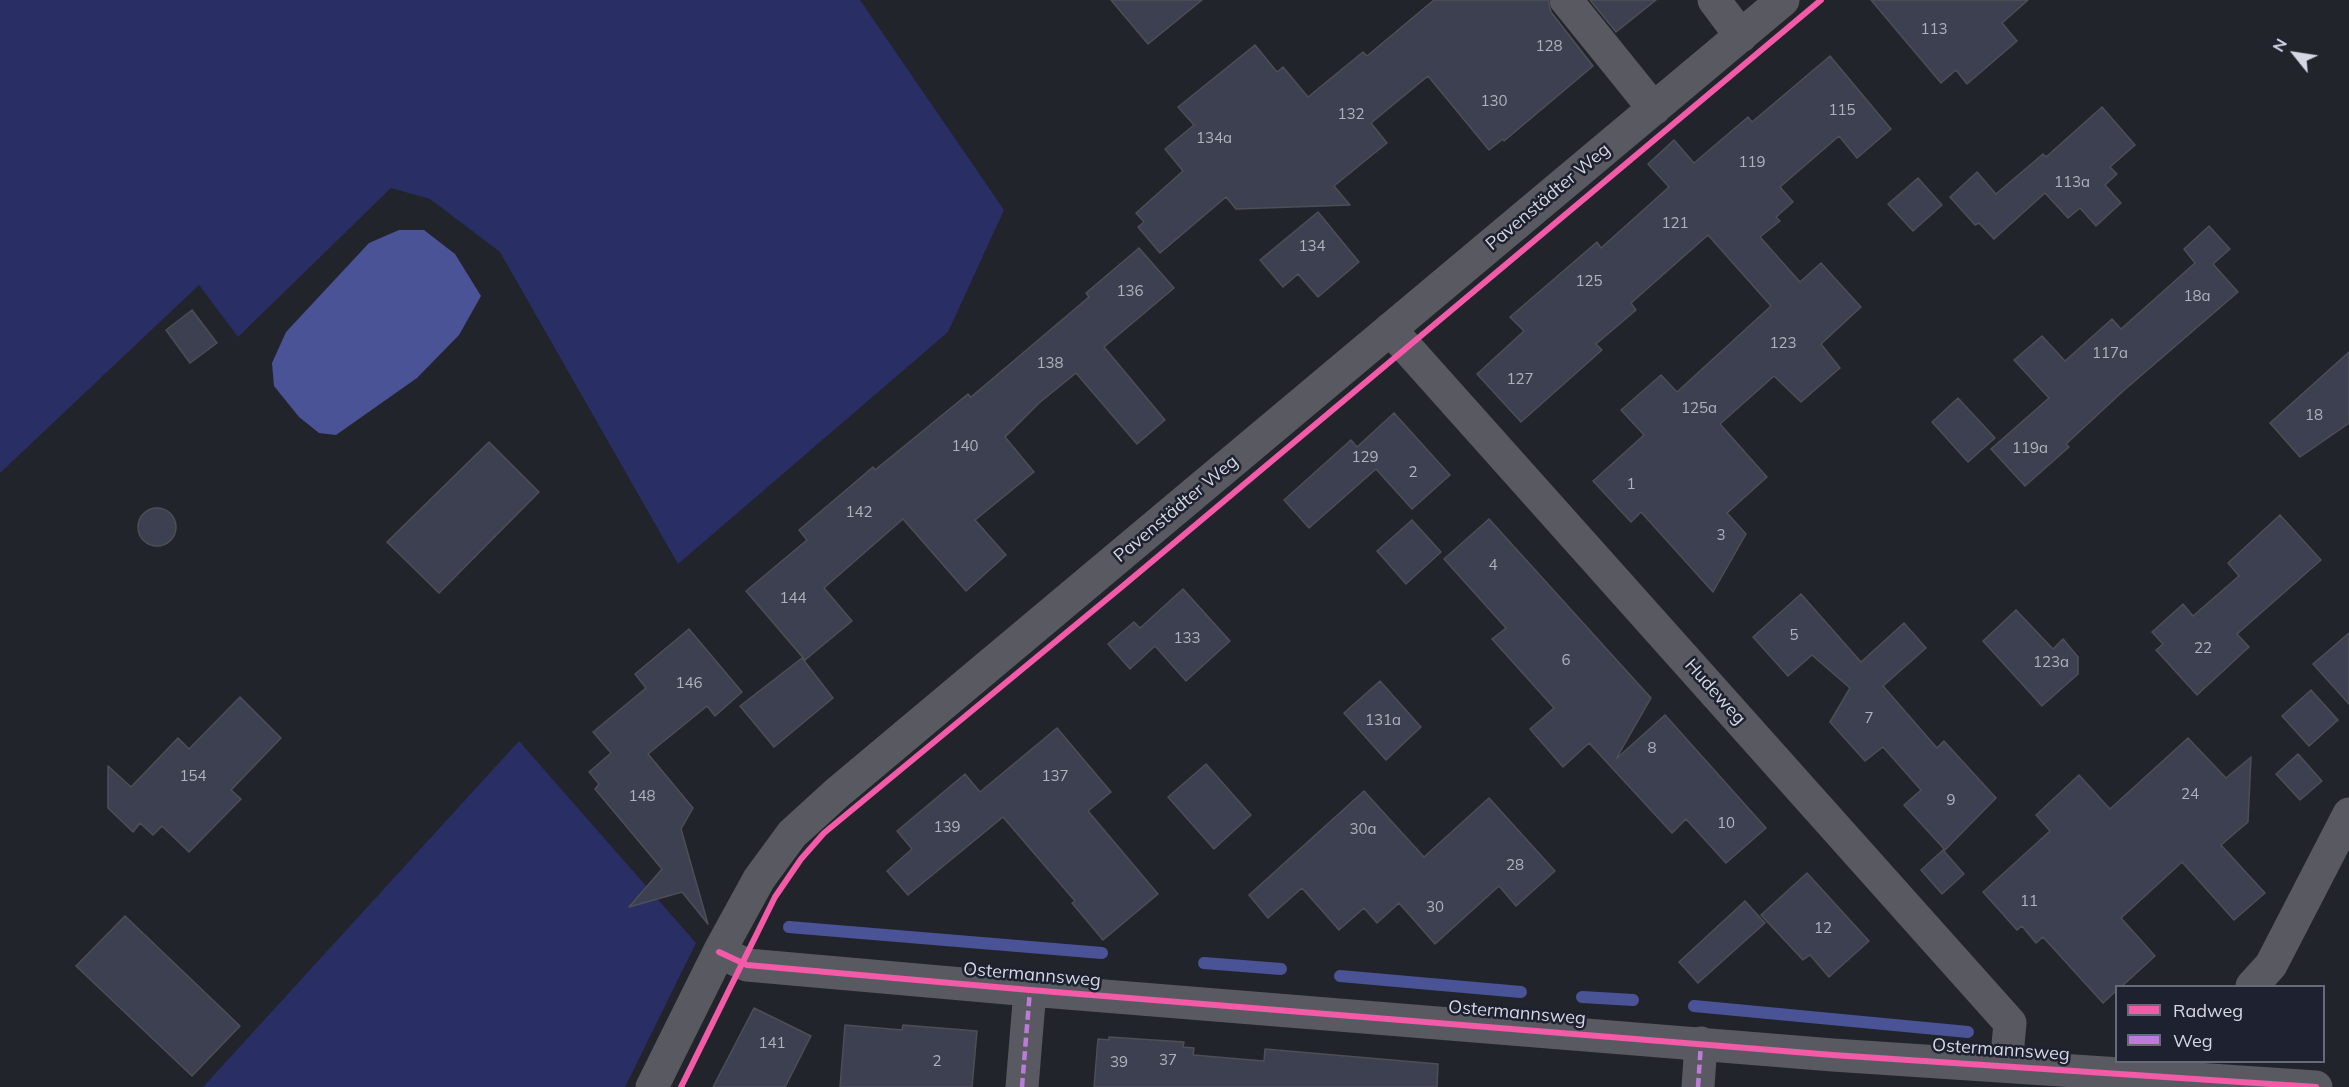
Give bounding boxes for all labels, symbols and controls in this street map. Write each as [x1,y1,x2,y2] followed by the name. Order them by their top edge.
[1921,20,1947,38] house number: 113
[2265,24,2325,84] north arrow
[2268,35,2291,55] text: N
[1536,37,1562,55] house number: 128
[1481,92,1507,110] house number: 130
[1829,101,1855,119] house number: 115
[1338,105,1364,123] house number: 132
[1196,129,1232,147] house number: 134a
[1482,139,1614,255] street label: Pavenstädter Weg
[1739,153,1765,171] house number: 119
[2054,173,2090,191] house number: 113a
[1662,214,1688,232] house number: 121
[1299,237,1325,255] house number: 134
[1576,272,1602,290] house number: 125
[1117,282,1143,300] house number: 136
[2184,287,2210,305] house number: 18a
[1770,334,1796,352] house number: 123
[2092,344,2128,362] house number: 117a
[1037,354,1063,372] house number: 138
[1507,370,1533,388] house number: 127
[1681,399,1717,417] house number: 125a
[2305,406,2323,424] house number: 18
[952,437,978,455] house number: 140
[2012,439,2048,457] house number: 119a
[1352,448,1378,466] house number: 129
[1110,451,1242,567] street label: Pavenstädter Weg
[1409,463,1417,481] house number: 2
[1627,475,1635,493] house number: 1
[846,503,872,521] house number: 142
[1717,526,1725,544] house number: 3
[1489,556,1497,574] house number: 4
[780,589,806,607] house number: 144
[1790,626,1798,644] house number: 5
[1174,629,1200,647] house number: 133
[2194,639,2212,657] house number: 22
[1562,651,1570,669] house number: 6
[2033,653,2069,671] house number: 123a
[1680,655,1750,729] street label: Hudeweg
[676,674,702,692] house number: 146
[1865,709,1873,727] house number: 7
[1365,711,1401,729] house number: 131a
[1648,739,1656,757] house number: 8
[180,767,206,785] house number: 154
[1042,767,1068,785] house number: 137
[2181,785,2199,803] house number: 24
[629,787,655,805] house number: 148
[1947,791,1955,809] house number: 9
[1717,814,1735,832] house number: 10
[934,818,960,836] house number: 139
[1350,820,1376,838] house number: 30a
[1506,856,1524,874] house number: 28
[2020,892,2038,910] house number: 11
[1426,898,1444,916] house number: 30
[1814,919,1832,937] house number: 12
[962,958,1102,992] street label: Ostermannsweg
[2115,985,2325,1063] legend
[1447,996,1587,1030] street label: Ostermannsweg
[2173,999,2243,1022] text: Radweg
[2173,1029,2213,1052] text: Weg
[759,1034,785,1052] house number: 141
[1931,1034,2071,1066] street label: Ostermannsweg
[1159,1051,1177,1069] house number: 37
[933,1052,941,1070] house number: 2
[1110,1053,1128,1071] house number: 39

